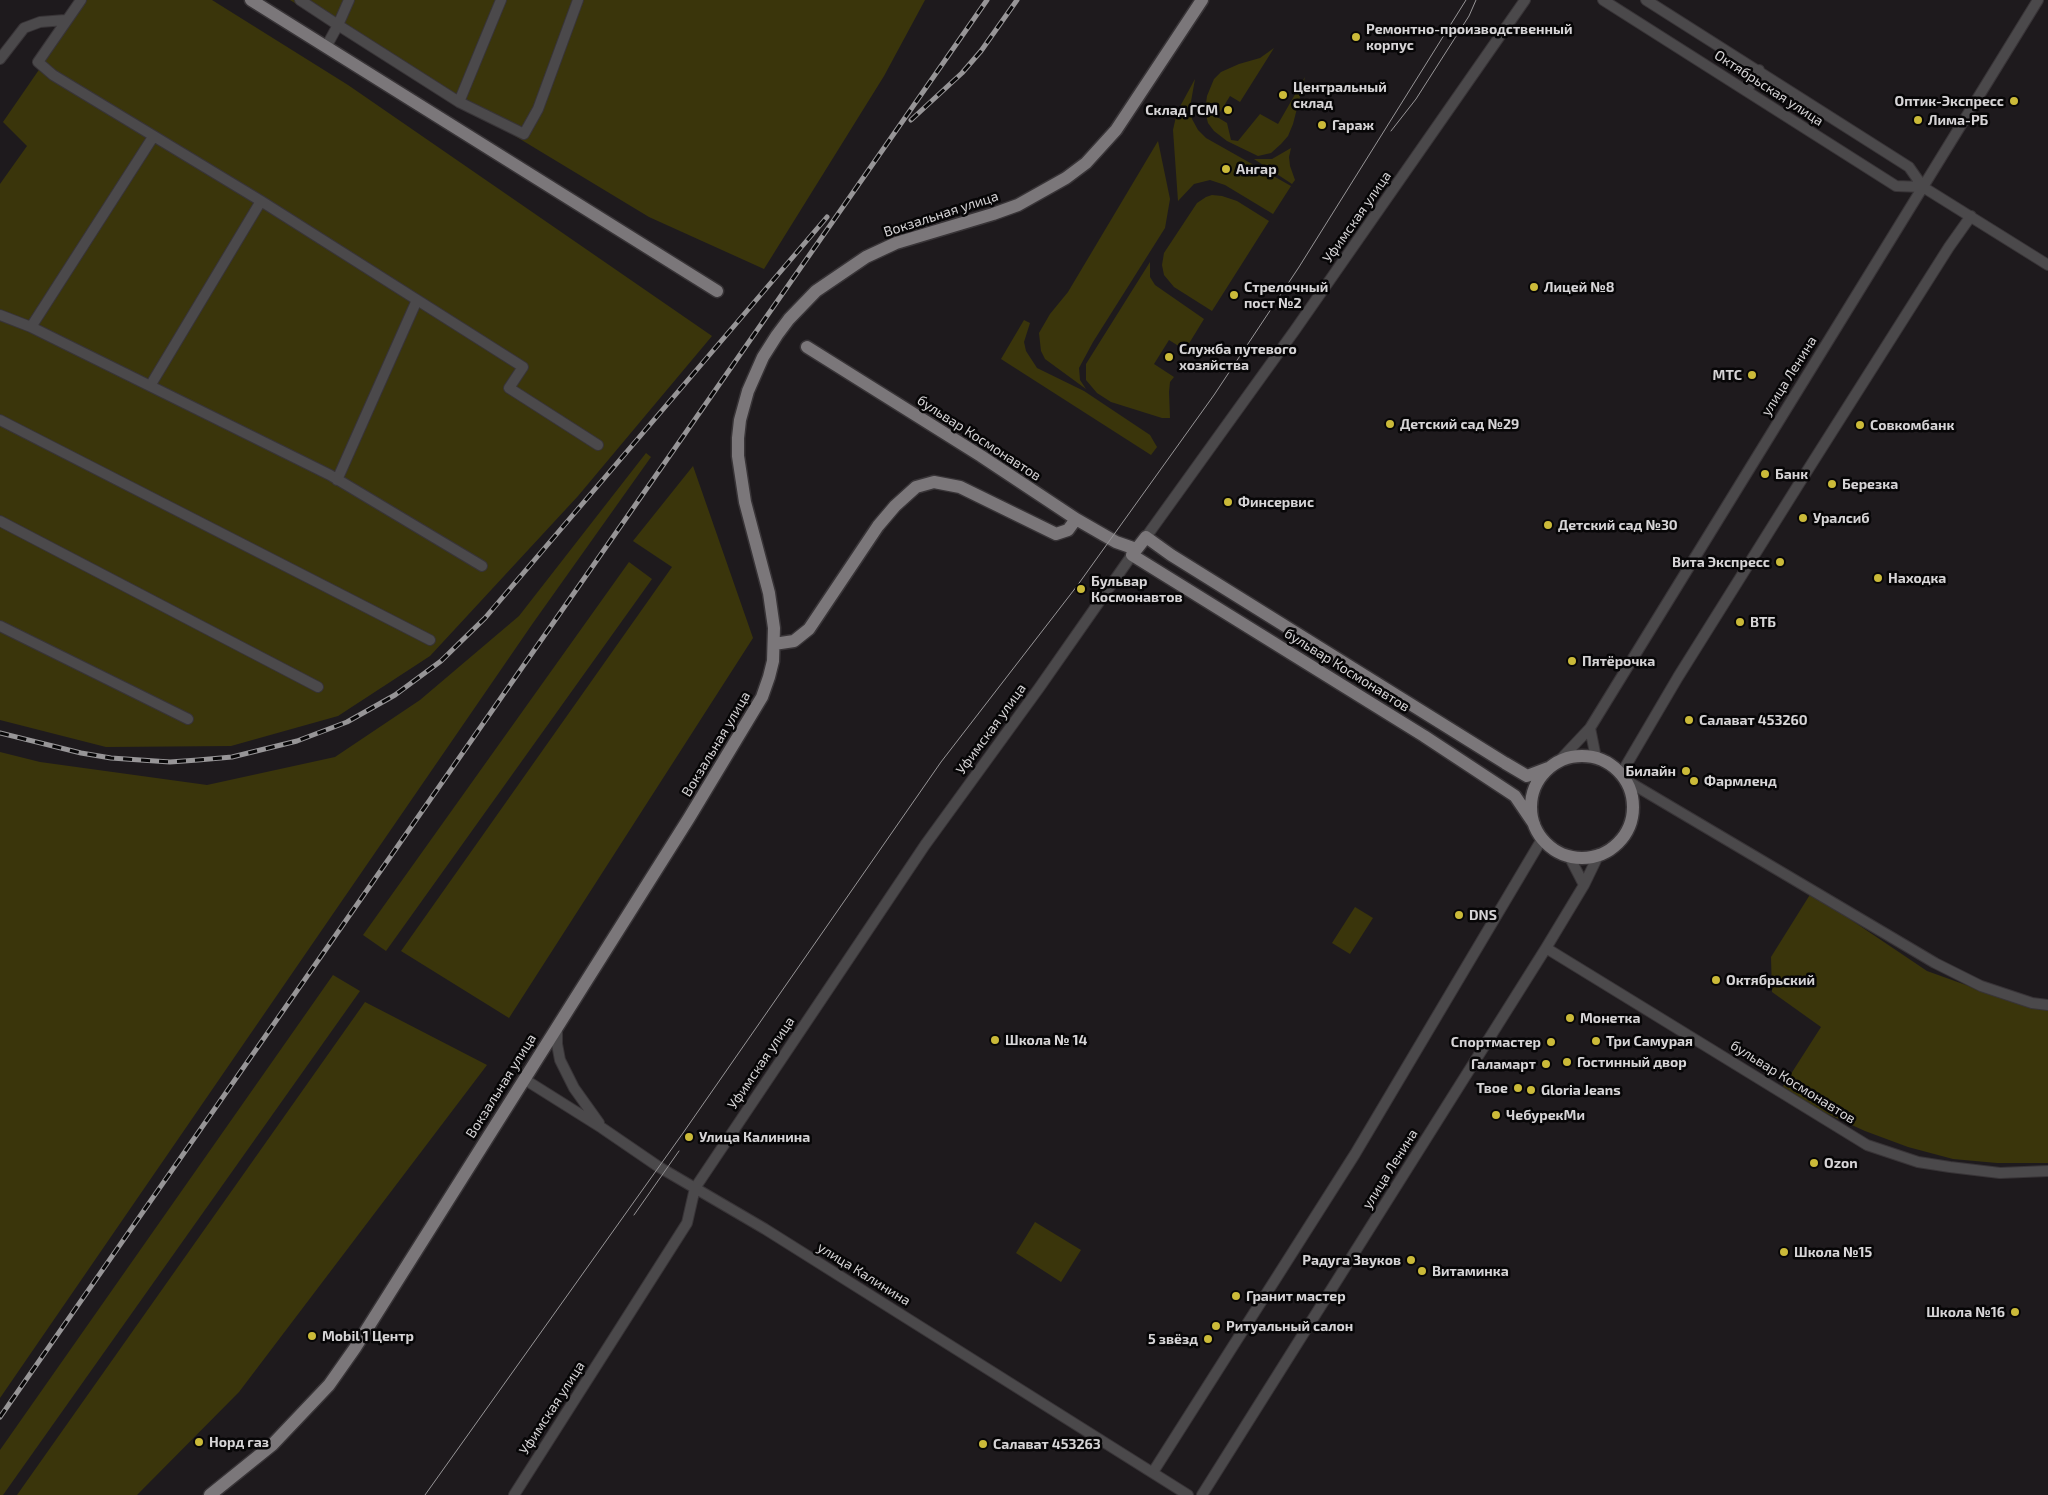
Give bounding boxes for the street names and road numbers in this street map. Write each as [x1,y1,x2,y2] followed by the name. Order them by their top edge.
[1711,46,1827,130] street label: Октябрьская улица
[1319,168,1395,266] street label: Уфимская улица
[882,188,1000,240] street label: Вокзальная улица
[1758,333,1820,419] street label: улица Ленина
[914,392,1044,484] street label: бульвар Космонавтов
[1281,625,1413,715] street label: бульвар Космонавтов
[952,680,1030,778] street label: Уфимская улица
[678,688,754,800] street label: Вокзальная улица
[724,1014,798,1112] street label: Уфимская улица
[462,1031,540,1141] street label: Вокзальная улица
[1727,1037,1859,1127] street label: бульвар Космонавтов
[1359,1126,1421,1212] street label: улица Ленина
[814,1239,914,1309] street label: улица Калинина
[516,1358,588,1458] street label: Уфимская улица

